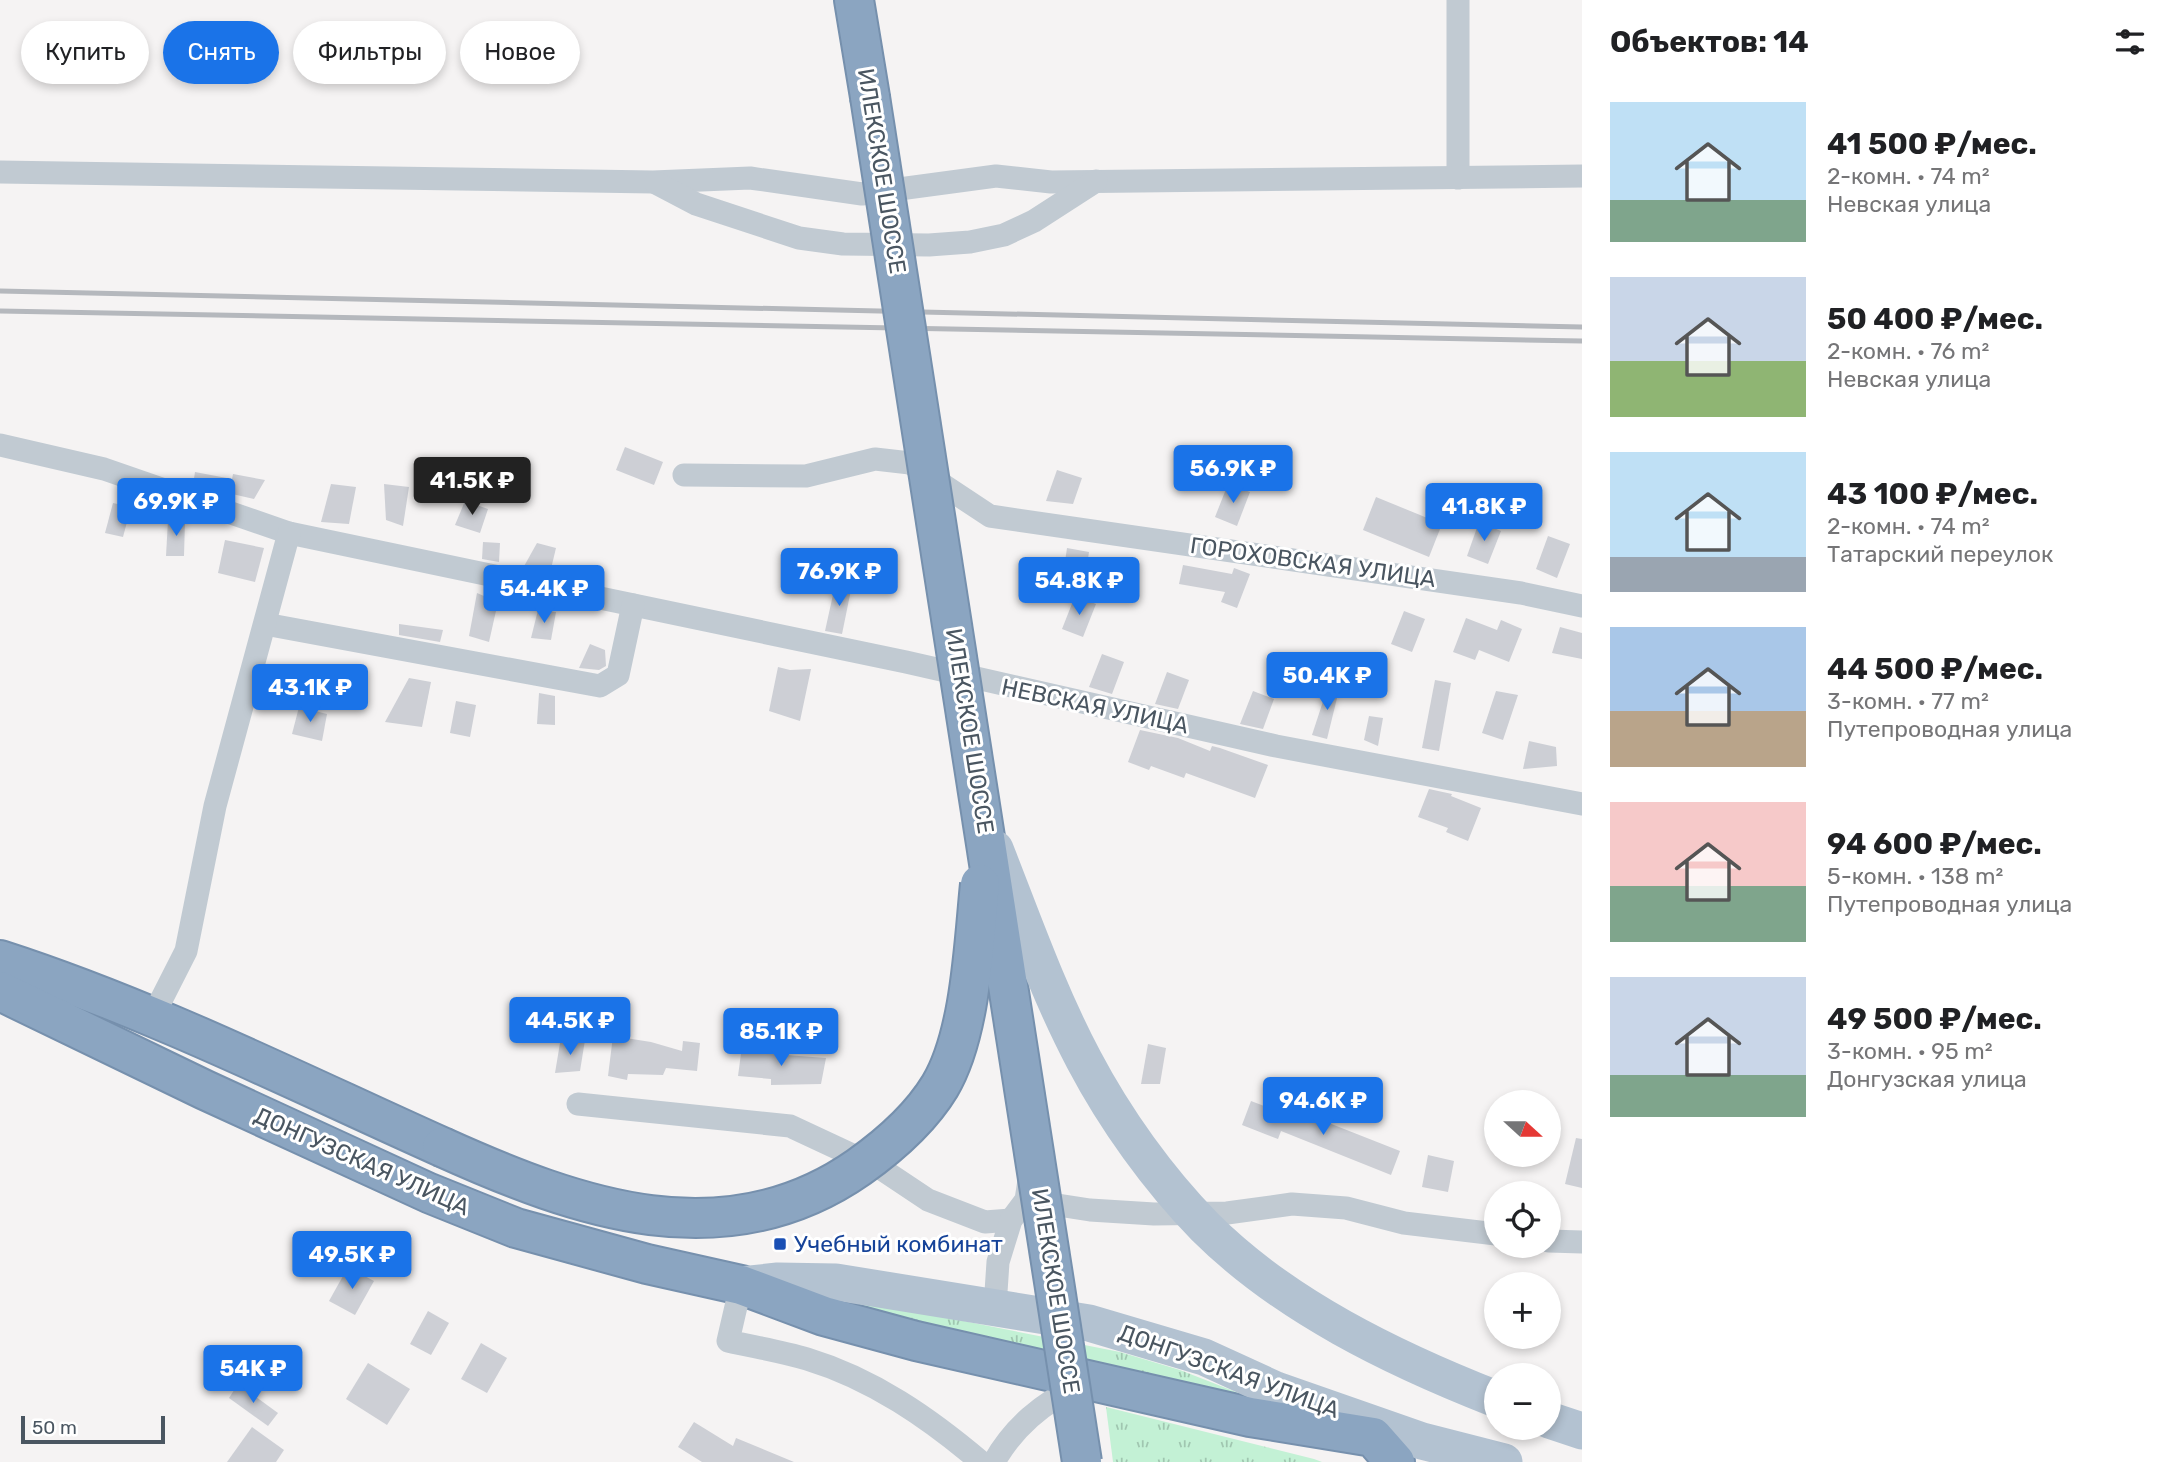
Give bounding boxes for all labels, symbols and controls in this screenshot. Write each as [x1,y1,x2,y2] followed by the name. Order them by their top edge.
[21,21,149,84] chip: Купить
[163,21,279,84] chip: Снять
[293,21,446,84] chip: Фильтры
[460,21,580,84] chip: Новое
[2111,23,2149,61] icon: filters
[1610,24,1809,60] text: Объектов: 14
[852,66,912,276] street label: ИЛЕКСКОЕ ШОССЕ
[1827,126,2037,162] text: 41 500 ₽/мес.
[1666,130,1750,214] icon: home
[1827,162,1990,190] text: 2-комн. · 74 m²
[1827,190,1991,218] text: Невская улица
[1827,301,2043,337] text: 50 400 ₽/мес.
[1666,305,1750,389] icon: home
[1827,337,1989,365] text: 2-комн. · 76 m²
[1827,365,1991,393] text: Невская улица
[1168,446,1298,505] pin: 56.9K ₽
[1190,454,1276,482] text: 56.9K ₽
[407,458,537,517] pin: 41.5K ₽
[430,466,514,494] text: 41.5K ₽
[1827,476,2038,512] text: 43 100 ₽/мес.
[111,478,241,538] pin: 69.9K ₽
[1666,480,1750,564] icon: home
[1419,484,1549,543] pin: 41.8K ₽
[133,487,219,515] text: 69.9K ₽
[1441,492,1527,520] text: 41.8K ₽
[1827,512,1990,540] text: 2-комн. · 74 m²
[1188,531,1438,593] street label: ГОРОХОВСКАЯ УЛИЦА
[1827,540,2053,568] text: Татарский переулок
[774,548,904,608] pin: 76.9K ₽
[797,557,881,585] text: 76.9K ₽
[1014,558,1144,617] pin: 54.8K ₽
[479,566,609,625] pin: 54.4K ₽
[1034,566,1124,594] text: 54.8K ₽
[499,574,589,602] text: 54.4K ₽
[940,626,1000,836] street label: ИЛЕКСКОЕ ШОССЕ
[1827,651,2043,687] text: 44 500 ₽/мес.
[1262,652,1392,712] pin: 50.4K ₽
[1666,655,1750,739] icon: home
[1282,661,1372,689] text: 50.4K ₽
[245,664,375,724] pin: 43.1K ₽
[268,673,352,701] text: 43.1K ₽
[999,673,1191,739] street label: НЕВСКАЯ УЛИЦА
[1827,687,1989,715] text: 3-комн. · 77 m²
[1827,715,2072,743] text: Путепроводная улица
[1827,826,2042,862] text: 94 600 ₽/мес.
[1666,830,1750,914] icon: home
[1827,862,2003,890] text: 5-комн. · 138 m²
[1827,890,2072,918] text: Путепроводная улица
[505,998,635,1057] pin: 44.5K ₽
[1827,1001,2042,1037] text: 49 500 ₽/мес.
[1666,1005,1750,1089] icon: home
[525,1006,615,1034] text: 44.5K ₽
[716,1009,846,1068] pin: 85.1K ₽
[739,1017,823,1045] text: 85.1K ₽
[1827,1037,1993,1065] text: 3-комн. · 95 m²
[1827,1065,2027,1093] text: Донгузская улица
[1258,1078,1388,1137] pin: 94.6K ₽
[1279,1086,1367,1114] text: 94.6K ₽
[1484,1090,1561,1167] north arrow
[1484,1090,1561,1440] map controls
[250,1101,474,1221] street label: ДОНГУЗСКАЯ УЛИЦА
[1484,1181,1561,1258] button: locate
[1026,1186,1086,1396] street label: ИЛЕКСКОЕ ШОССЕ
[794,1230,1003,1258] place label: Учебный комбинат
[287,1232,417,1291] pin: 49.5K ₽
[772,1236,788,1252] marker: Учебный комбинат
[308,1240,396,1268] text: 49.5K ₽
[1484,1272,1561,1349] button: +
[1115,1318,1343,1424] street label: ДОНГУЗСКАЯ УЛИЦА
[204,1346,302,1405] pin: 54K ₽
[219,1354,287,1382] text: 54K ₽
[1484,1363,1561,1440] button: −
[21,1413,164,1445] scale bar
[32,1416,77,1439] text: 50 m

